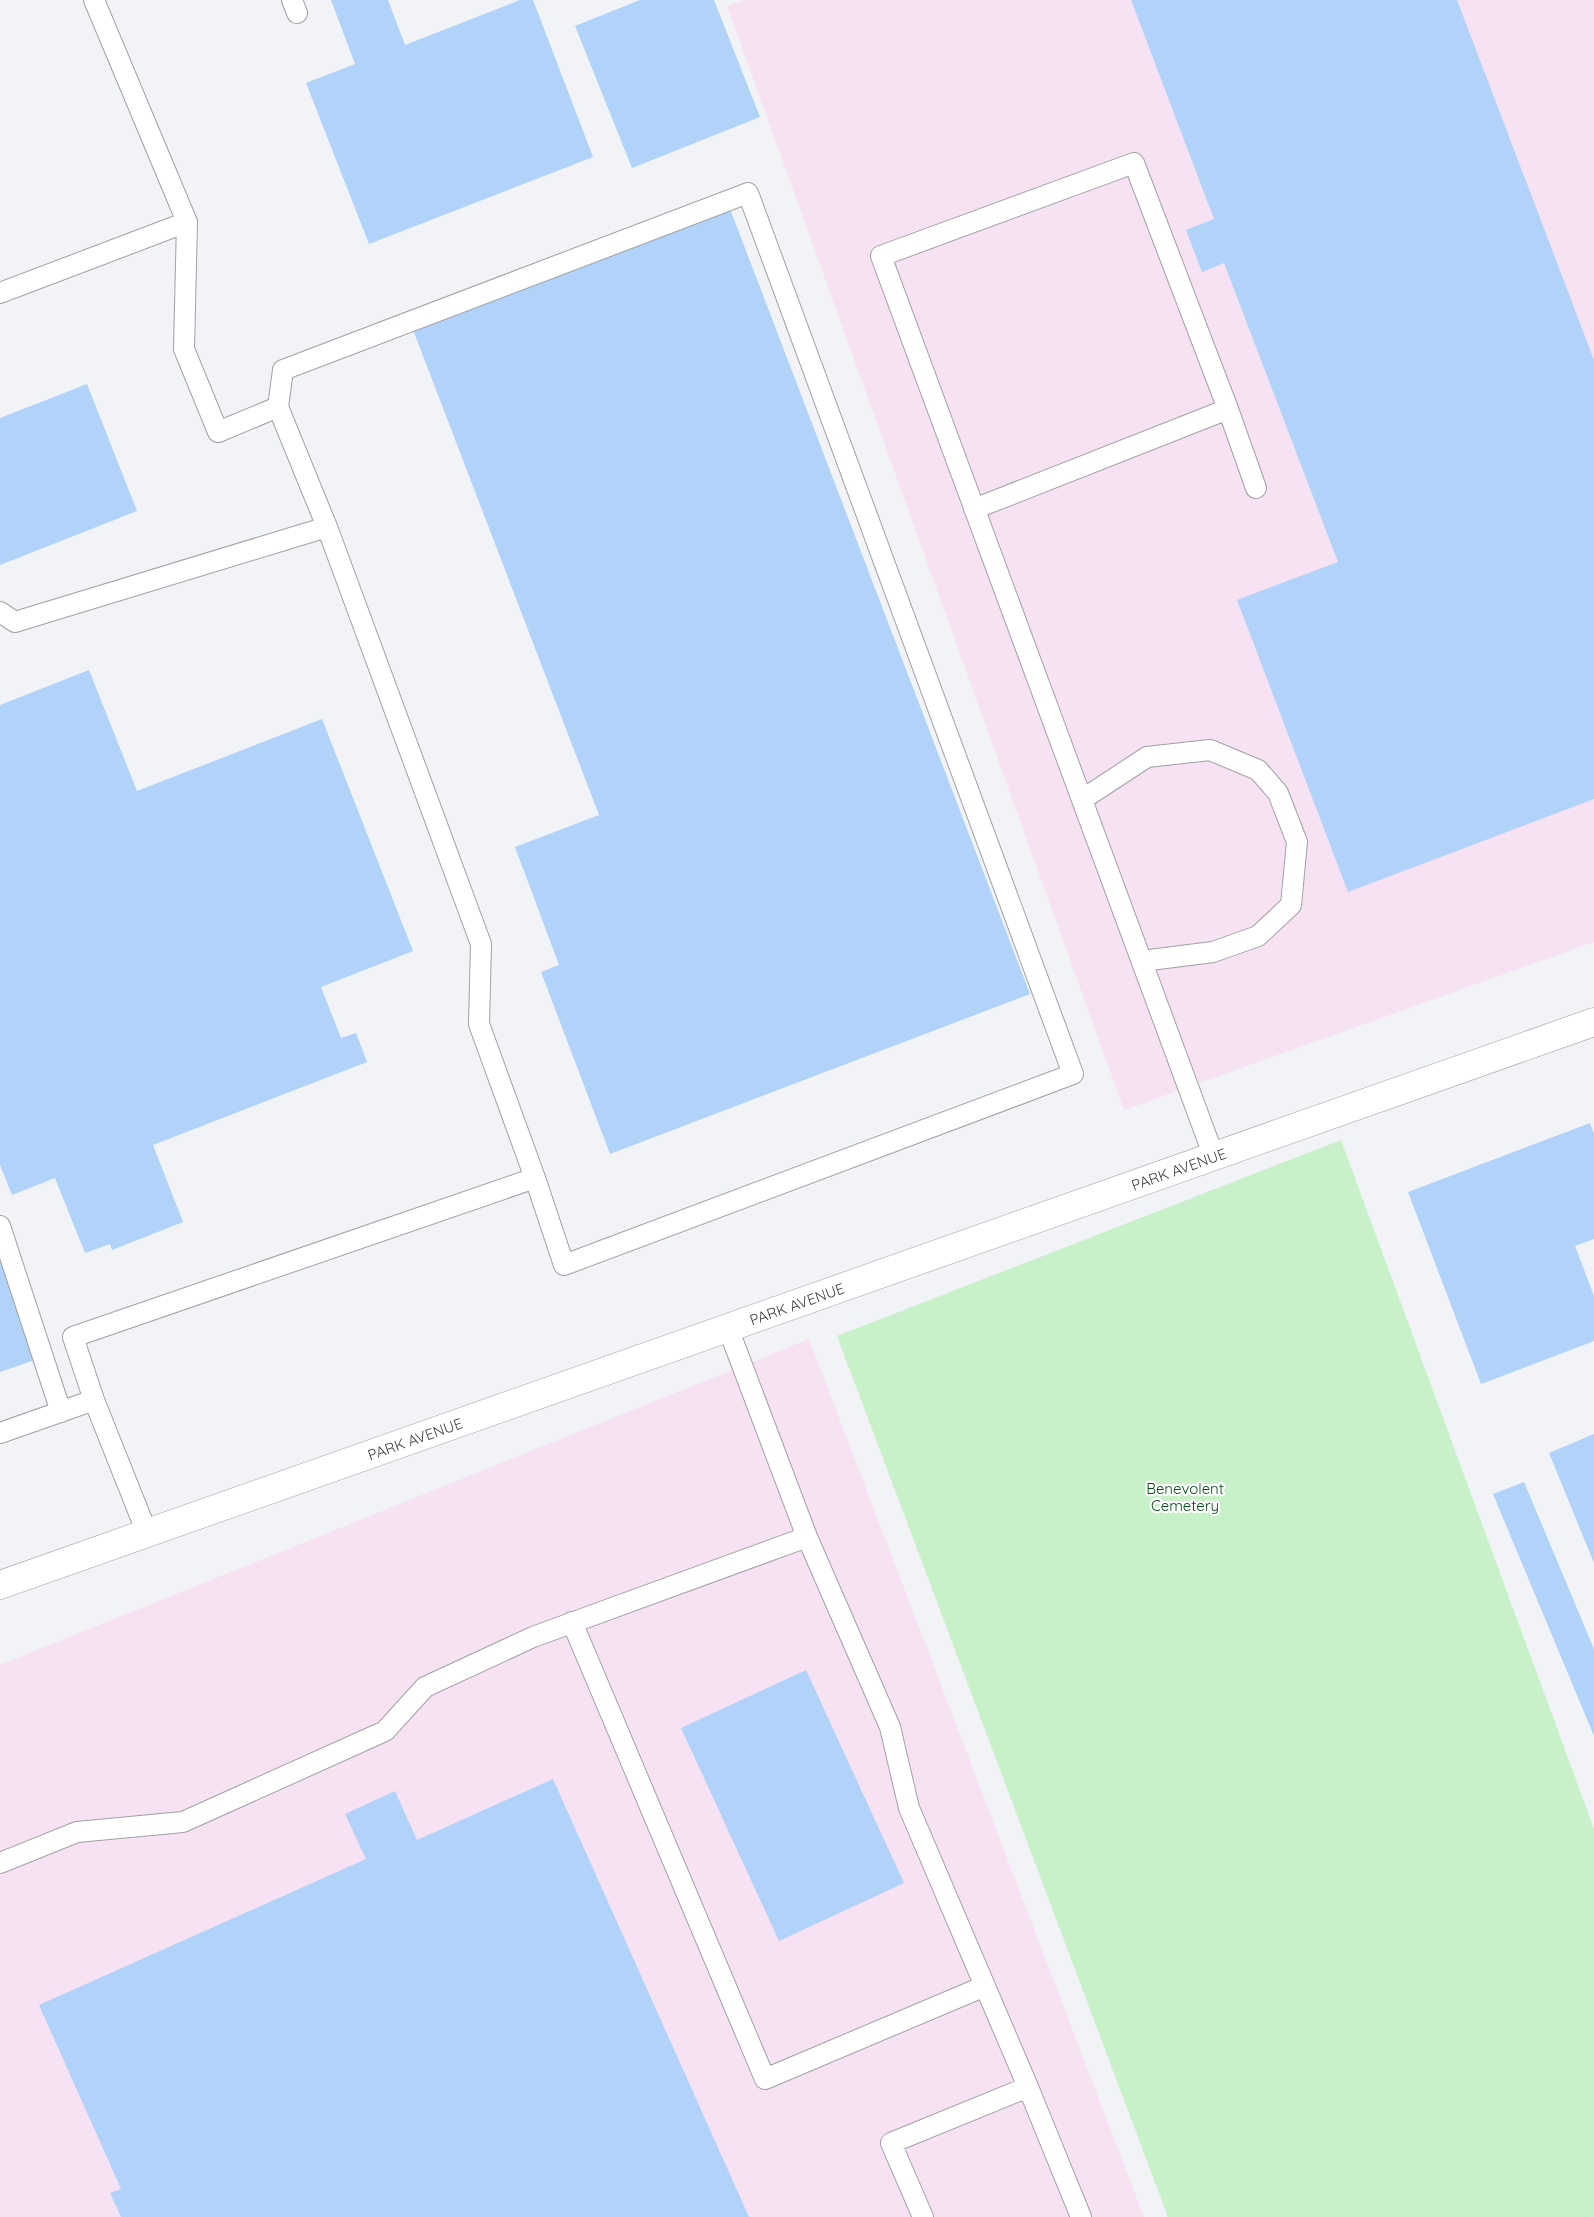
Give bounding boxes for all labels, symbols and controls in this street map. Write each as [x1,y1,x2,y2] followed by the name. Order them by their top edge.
[1129,1143,1229,1194] street label: PARK AVENUE
[747,1278,847,1329] street label: PARK AVENUE
[365,1413,465,1464] street label: PARK AVENUE
[1146,1479,1224,1515] park label: Benevolent Cemetery

